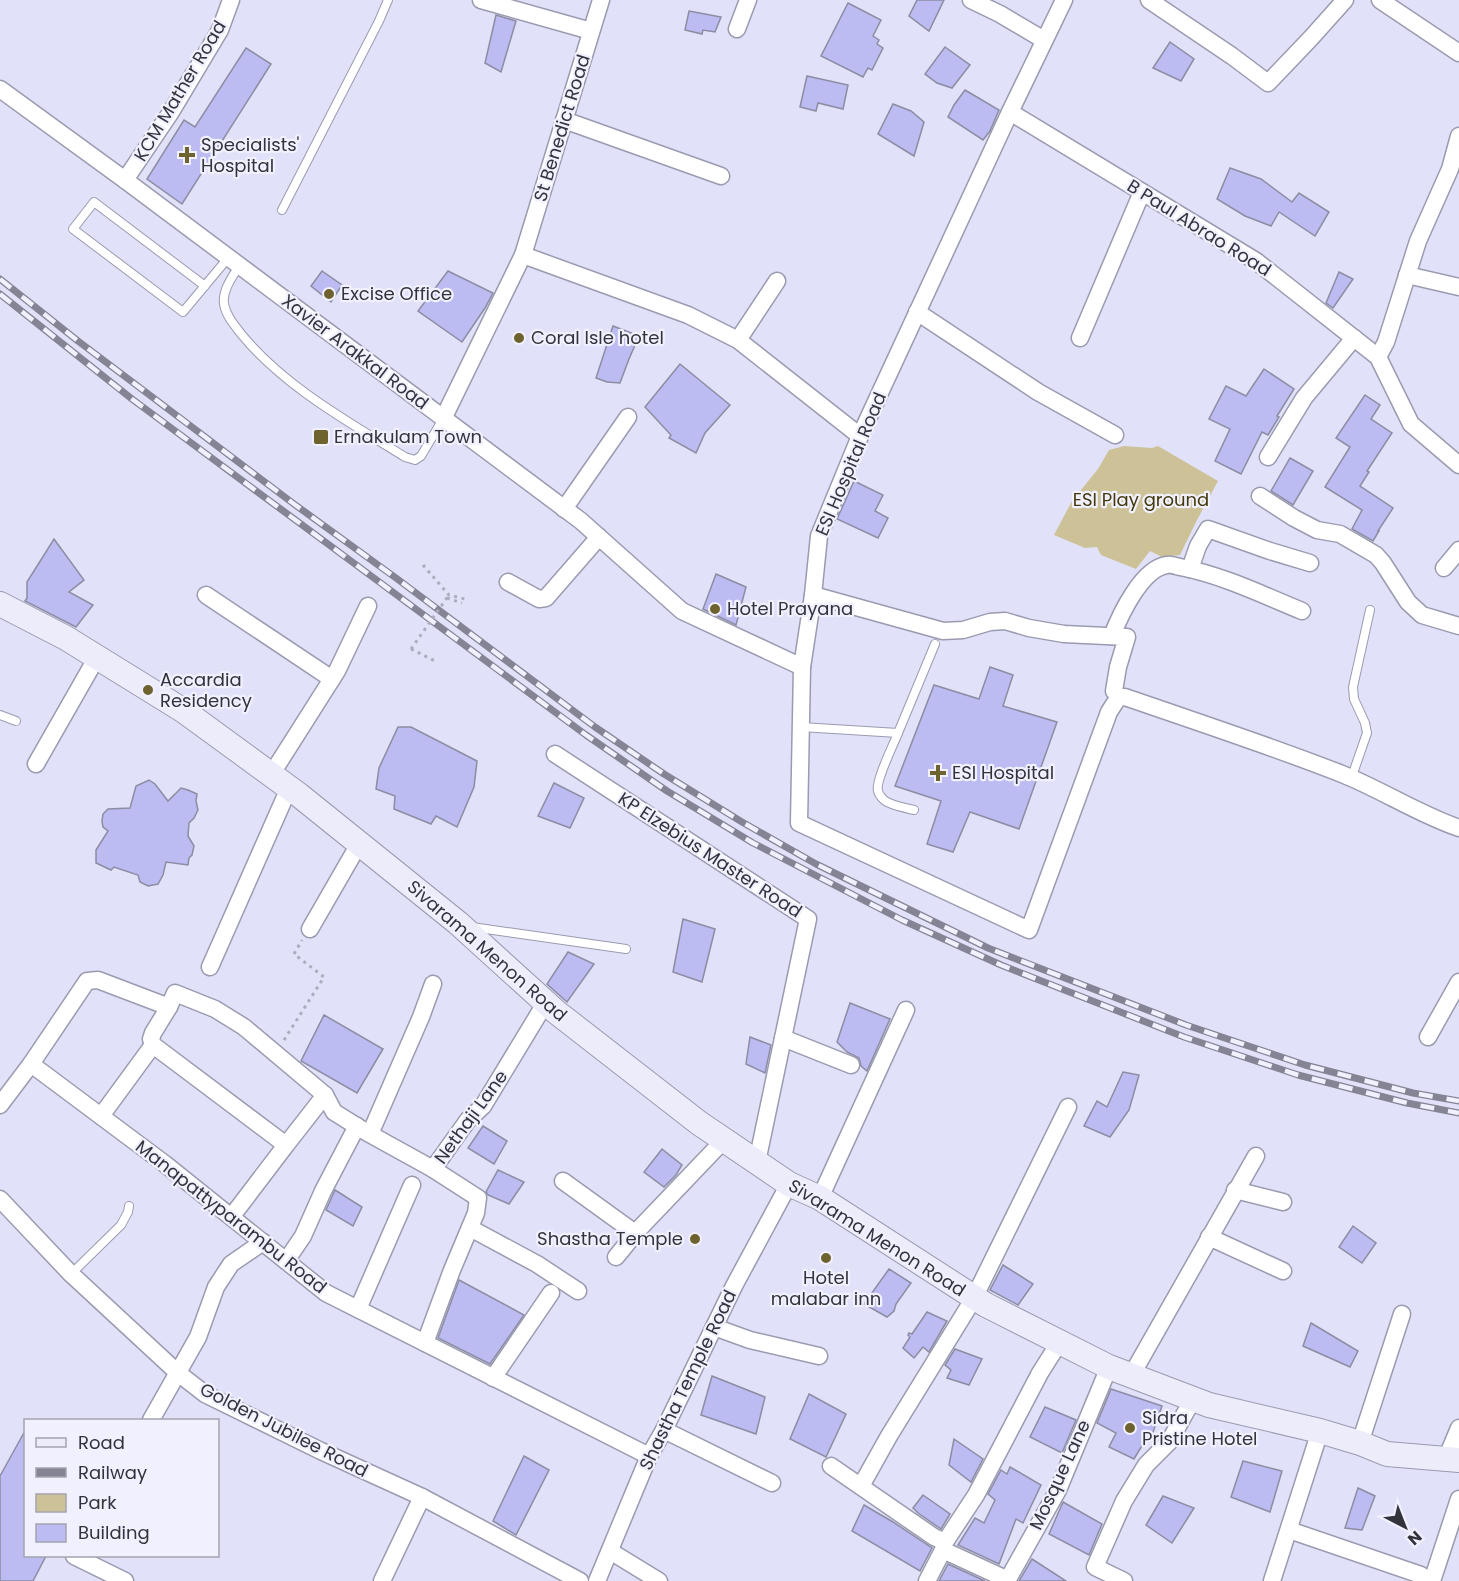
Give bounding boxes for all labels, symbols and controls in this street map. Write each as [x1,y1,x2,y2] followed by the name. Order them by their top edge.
[128,16,232,166] street label: KCM Mather Road
[527,51,596,204] street label: St Benedict Road
[201,132,300,178] place label: Specialists' Hospital
[178,146,196,164] marker: Specialists' Hospital
[1122,173,1276,282] street label: B Paul Abrao Road
[341,281,452,306] place label: Excise Office
[322,287,336,301] marker: Excise Office
[277,288,434,415] street label: Xavier Arakkal Road
[531,325,664,350] place label: Coral Isle hotel
[512,331,526,345] marker: Coral Isle hotel
[809,388,892,539] street label: ESI Hospital Road
[334,424,482,449] place label: Ernakulam Town
[312,428,330,446] marker: Ernakulam Town
[1073,487,1209,512] park label: ESI Play ground
[727,596,853,621] place label: Hotel Prayana
[708,602,722,616] marker: Hotel Prayana
[160,667,252,713] place label: Accardia Residency
[141,683,155,697] marker: Accardia Residency
[952,760,1054,785] place label: ESI Hospital
[929,764,947,782] marker: ESI Hospital
[614,786,807,923] street label: KP Elzebius Master Road
[402,874,573,1027] street label: Sivarama Menon Road
[428,1065,513,1169] street label: Nethaji Lane
[131,1134,332,1299] street label: Manapattyparambu Road
[784,1173,971,1302] street label: Sivarama Menon Road
[537,1226,683,1251] place label: Shastha Temple
[688,1232,702,1246] marker: Shastha Temple
[819,1251,833,1265] marker: Hotel malabar inn
[771,1265,881,1311] place label: Hotel malabar inn
[633,1286,742,1474] street label: Shastha Temple Road
[196,1376,373,1483] street label: Golden Jubilee Road
[1142,1405,1258,1451] place label: Sidra Pristine Hotel
[1023,1416,1096,1534] street label: Mosque Lane
[24,1419,219,1557] legend
[1123,1421,1137,1435] marker: Sidra Pristine Hotel
[78,1430,125,1455] text: Road
[78,1460,147,1485] text: Railway
[78,1490,117,1515] text: Park
[1375,1497,1435,1557] north arrow
[78,1520,150,1545] text: Building
[1403,1525,1427,1550] text: N

